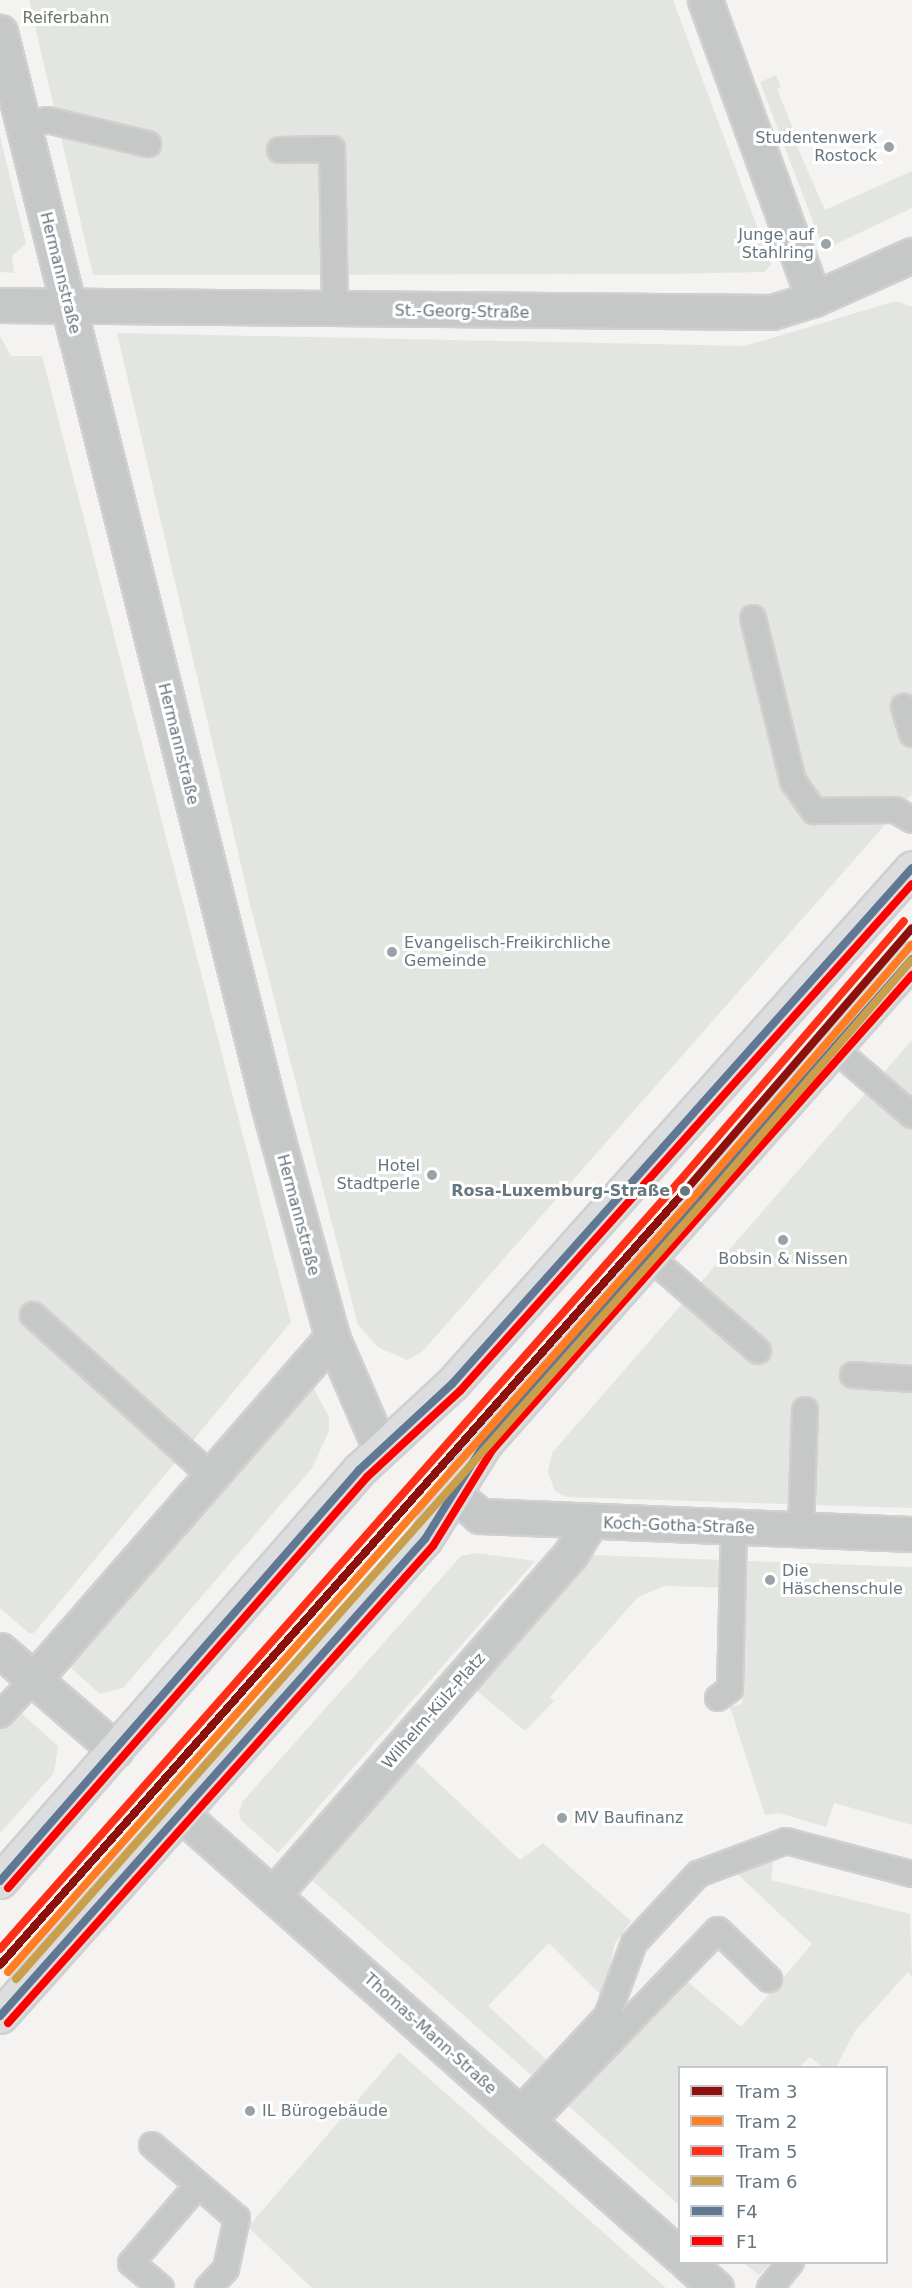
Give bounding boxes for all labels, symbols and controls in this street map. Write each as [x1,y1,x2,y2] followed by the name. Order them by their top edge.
[23,8,109,28] park label: Reiferbahn
[755,128,877,166] place label: Studentenwerk Rostock
[882,140,896,154] marker: Studentenwerk Rostock
[36,210,84,336] street label: Hermannstraße
[738,225,814,263] place label: Junge auf Stahlring
[819,237,833,251] marker: Junge auf Stahlring
[394,301,530,323] street label: St.-Georg-Straße
[154,681,202,807] street label: Hermannstraße
[404,933,611,971] place label: Evangelisch-Freikirchliche Gemeinde
[385,945,399,959] marker: Evangelisch-Freikirchliche Gemeinde
[273,1152,323,1278] street label: Hermannstraße
[336,1156,420,1194] place label: Hotel Stadtperle
[425,1168,439,1182] marker: Hotel Stadtperle
[451,1181,670,1201] place label: Rosa-Luxemburg-Straße
[675,1181,695,1201] marker: Rosa-Luxemburg-Straße
[776,1233,790,1247] marker: Bobsin & Nissen
[718,1249,848,1269] place label: Bobsin & Nissen
[603,1514,755,1538] street label: Koch-Gotha-Straße
[782,1561,903,1599] place label: Die Häschenschule
[763,1573,777,1587] marker: Die Häschenschule
[378,1649,490,1773] street label: Wilhelm-Külz-Platz
[574,1808,683,1828] place label: MV Baufinanz
[555,1811,569,1825] marker: MV Baufinanz
[360,1969,500,2099] street label: Thomas-Mann-Straße
[678,2066,888,2264] legend
[736,2081,798,2102] text: Tram 3
[262,2101,388,2121] place label: IL Bürogebäude
[243,2104,257,2118] marker: IL Bürogebäude
[736,2111,798,2132] text: Tram 2
[736,2141,798,2162] text: Tram 5
[736,2171,798,2192] text: Tram 6
[736,2201,758,2222] text: F4
[736,2231,758,2252] text: F1

